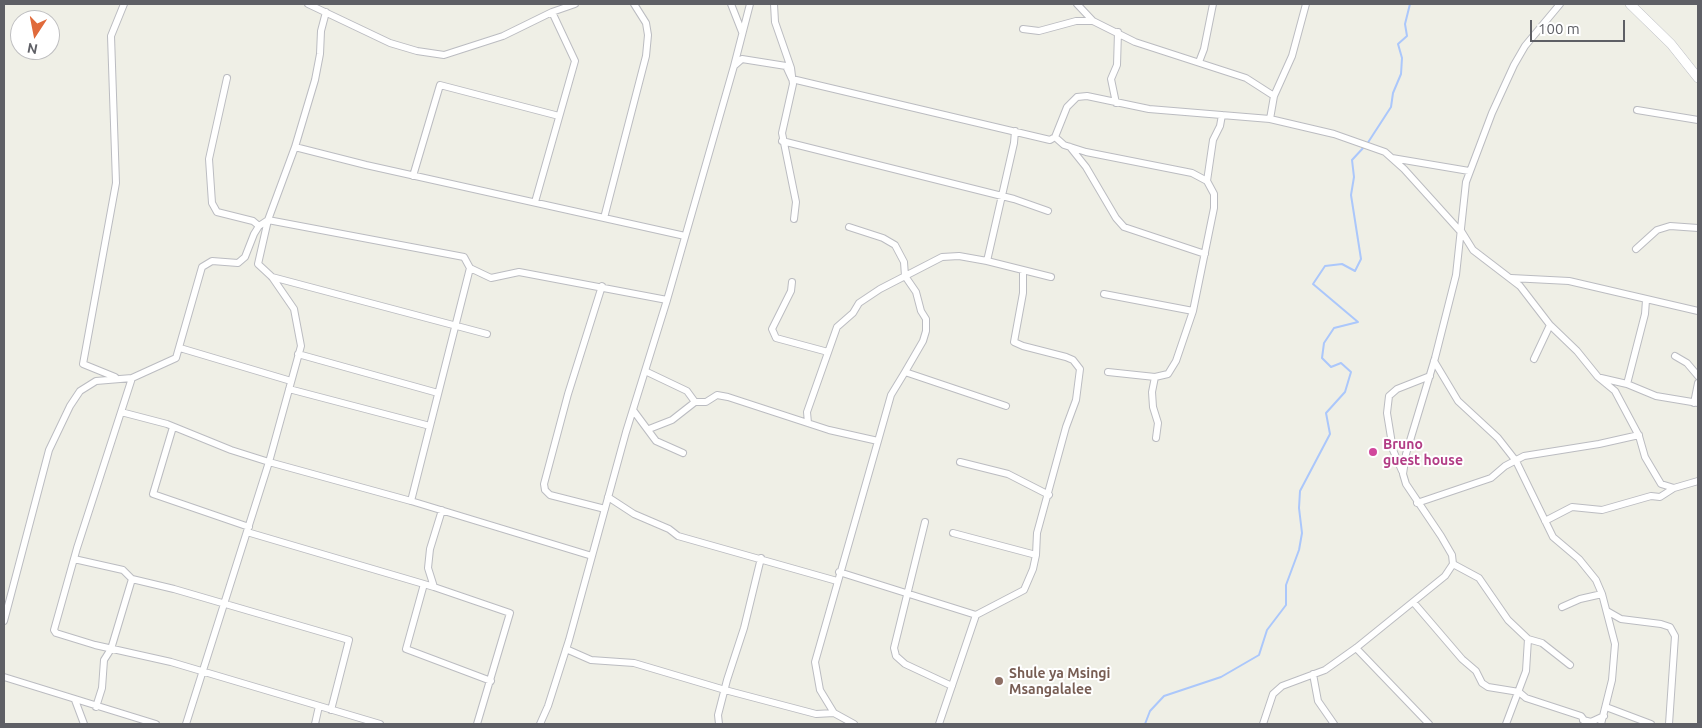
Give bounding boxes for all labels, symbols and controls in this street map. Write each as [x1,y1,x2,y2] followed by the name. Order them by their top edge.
[10,10,60,60] north arrow
[1532,10,1627,42] scale bar
[1538,20,1580,37] text: 100 m
[26,40,39,58] text: N
[1383,436,1463,468] place label: Bruno guest house
[1367,446,1379,458] marker: Bruno guest house
[1009,665,1110,698] place label: Shule ya Msingi Msangalalee
[993,675,1005,687] marker: Shule ya Msingi Msangalalee

